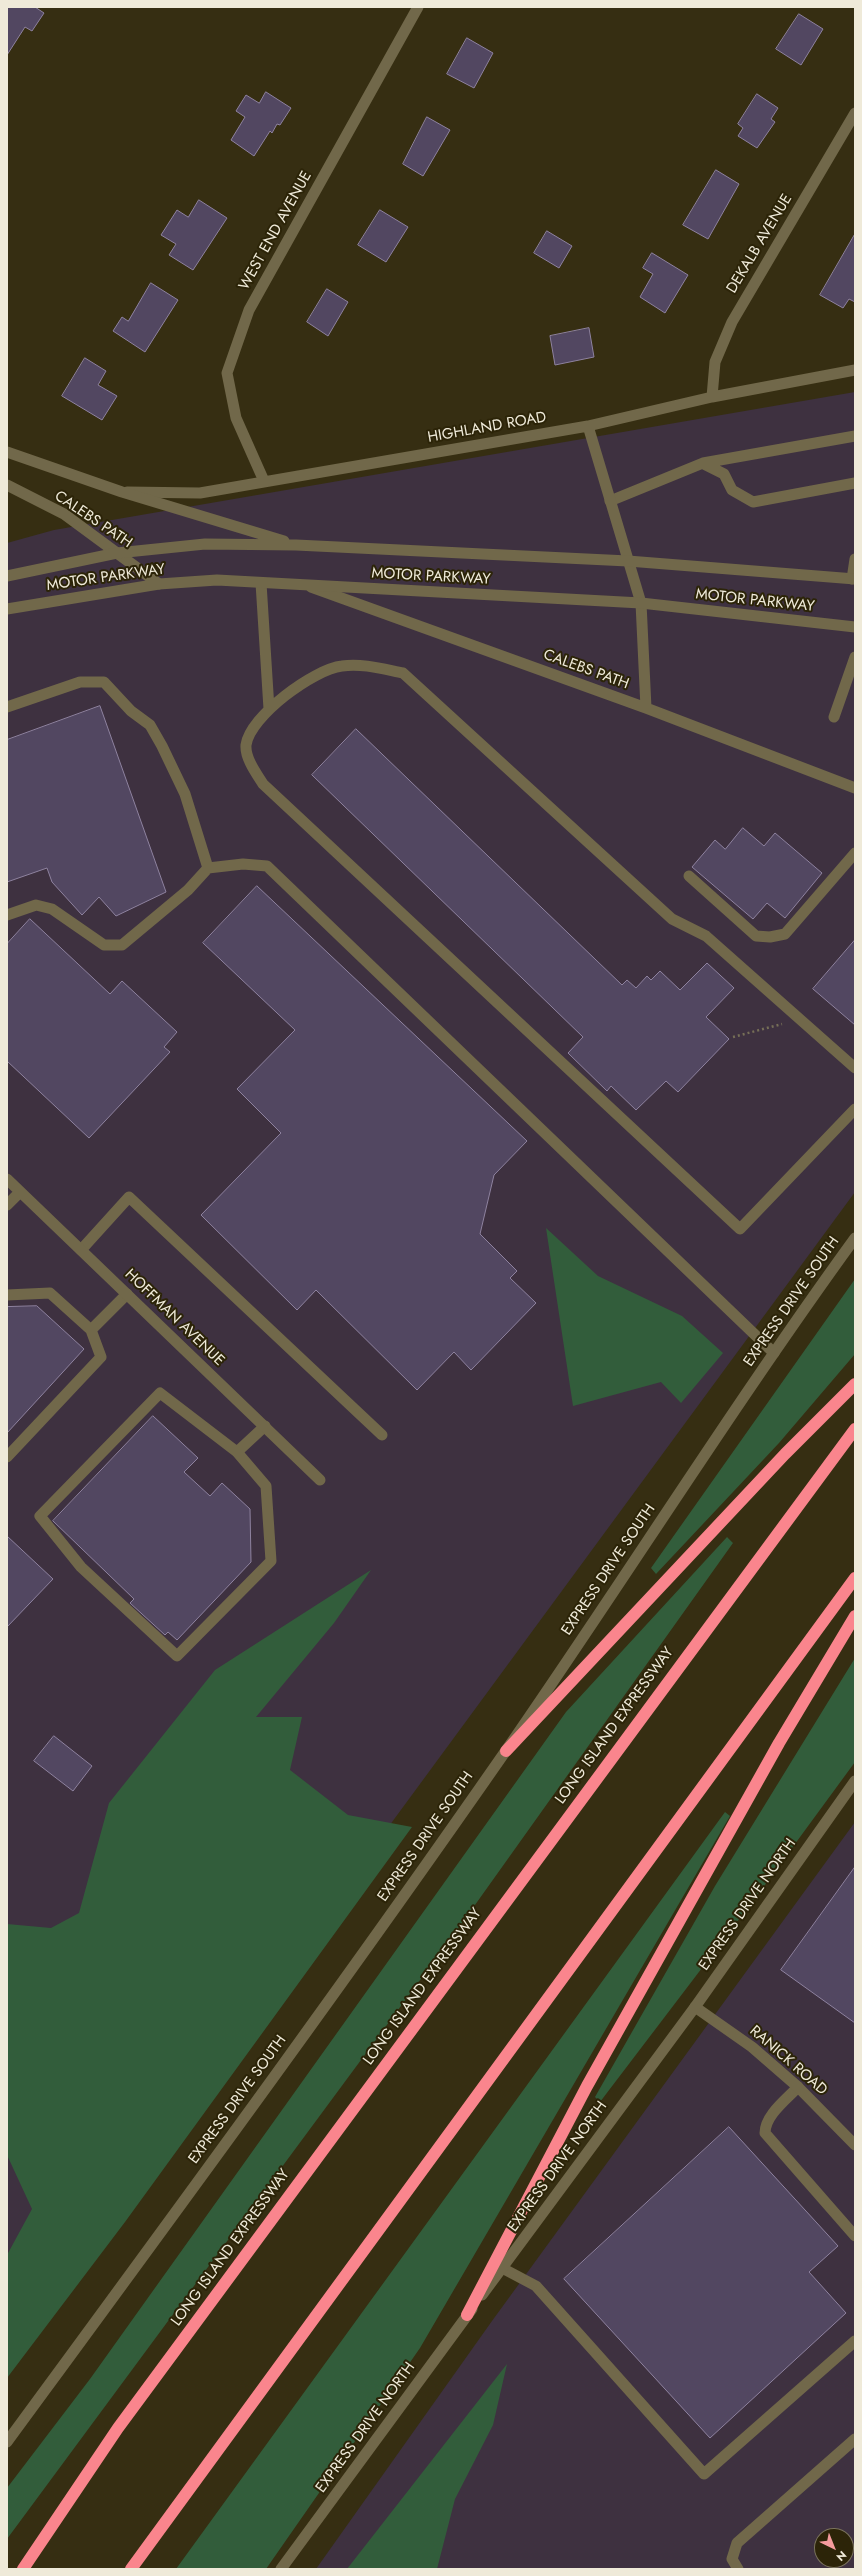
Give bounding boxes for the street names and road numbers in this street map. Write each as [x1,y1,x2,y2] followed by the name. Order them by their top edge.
[236,168,316,294] street label: WEST END AVENUE
[723,191,797,297] street label: DEKALB AVENUE
[426,409,548,447] street label: HIGHLAND ROAD
[51,487,135,553] street label: CALEBS PATH
[46,561,166,595] street label: MOTOR PARKWAY
[371,565,491,589] street label: MOTOR PARKWAY
[695,586,815,616] street label: MOTOR PARKWAY
[541,646,631,694] street label: CALEBS PATH
[740,1234,844,1370] street label: EXPRESS DRIVE SOUTH
[120,1266,228,1370] street label: HOFFMAN AVENUE
[558,1501,660,1639] street label: EXPRESS DRIVE SOUTH
[552,1644,678,1808] street label: LONG ISLAND EXPRESSWAY
[374,1769,478,1905] street label: EXPRESS DRIVE SOUTH
[696,1836,800,1974] street label: EXPRESS DRIVE NORTH
[360,1905,486,2069] street label: LONG ISLAND EXPRESSWAY
[746,2022,830,2100] street label: RANICK ROAD
[185,2032,291,2168] street label: EXPRESS DRIVE SOUTH
[505,2098,611,2236] street label: EXPRESS DRIVE NORTH
[168,2166,294,2330] street label: LONG ISLAND EXPRESSWAY
[313,2359,419,2497] street label: EXPRESS DRIVE NORTH

